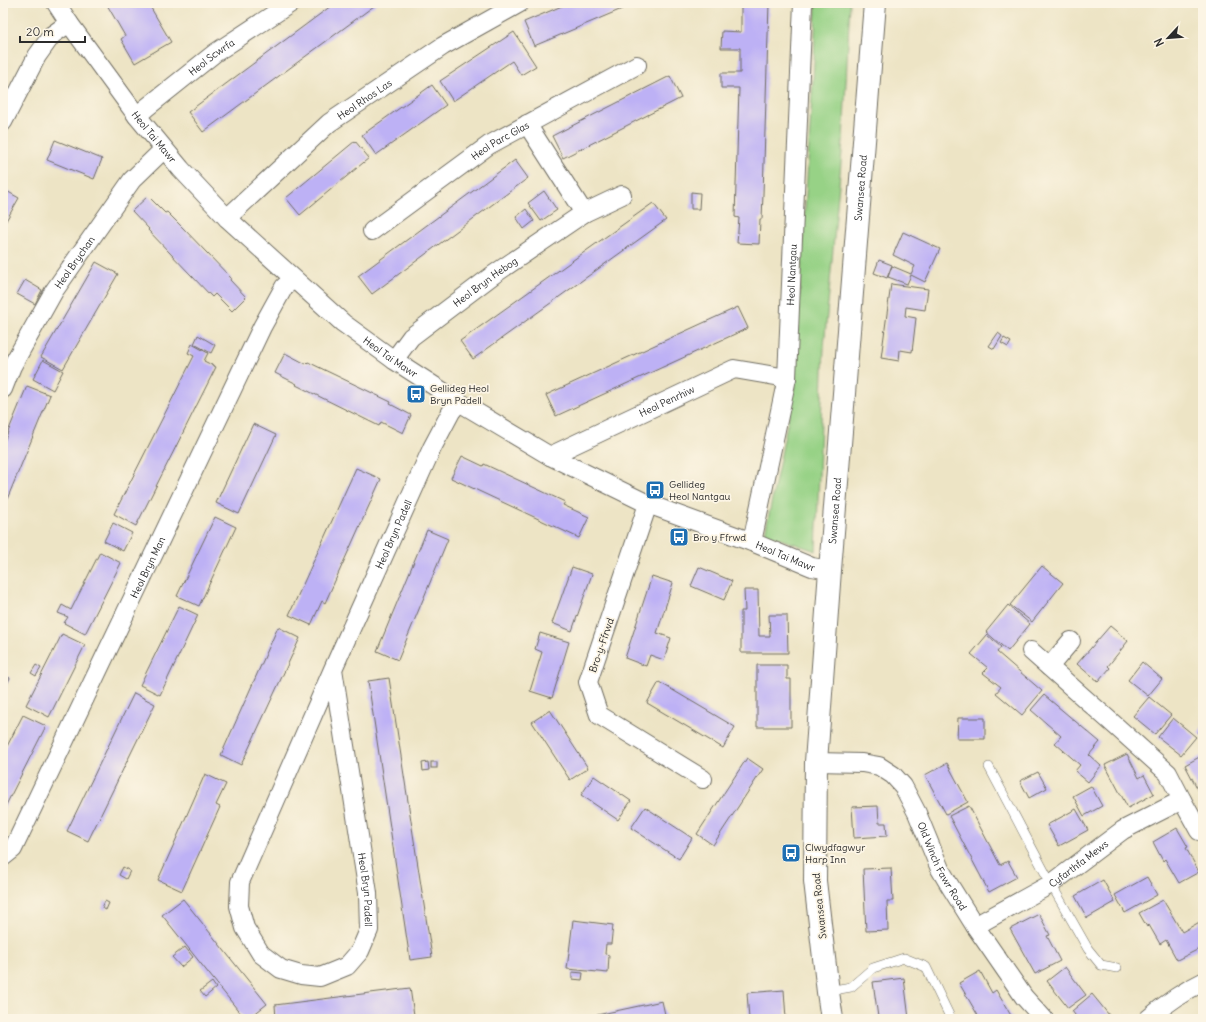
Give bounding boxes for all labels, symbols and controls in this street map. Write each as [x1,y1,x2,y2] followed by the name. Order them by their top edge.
[20,18,85,44] scale bar
[1148,18,1188,58] north arrow
[26,24,54,39] text: 20 m
[186,36,237,79] street label: Heol Scwrfa
[1151,36,1167,49] text: N
[335,76,395,123] street label: Heol Rhos Las
[129,109,179,166] street label: Heol Tai Mawr
[469,118,532,163] street label: Heol Parc Glas
[852,154,870,221] street label: Swansea Road
[52,233,98,291] street label: Heol Brychan
[784,244,800,306] street label: Heol Nantgau
[451,254,520,310] street label: Heol Bryn Hebog
[360,334,420,381] street label: Heol Tai Mawr
[430,382,489,407] place label: Gellideg Heol Bryn Padell
[405,383,427,405] bus stop icon: Gellideg Heol Bryn Padell
[637,383,697,420] street label: Heol Penrhiw
[826,477,844,544] street label: Swansea Road
[669,478,731,503] place label: Gellideg Heol Nantgau
[644,479,666,501] bus stop icon: Gellideg Heol Nantgau
[373,498,415,571] street label: Heol Bryn Padell
[668,526,690,548] bus stop icon: Bro y Ffrwd
[693,531,746,544] place label: Bro y Ffrwd
[128,534,168,600] street label: Heol Bryn Man
[754,538,816,574] street label: Heol Tai Mawr
[586,616,617,674] street label: Bro-y-Ffrwd
[914,820,970,913] street label: Old Winch Fawr Road
[1046,837,1111,890] street label: Cyfarthfa Mews
[805,841,865,866] place label: Clwydfagwyr Harp Inn
[780,842,802,864] bus stop icon: Clwydfagwyr Harp Inn
[355,852,375,927] street label: Heol Bryn Padell
[810,872,829,940] street label: Swansea Road

